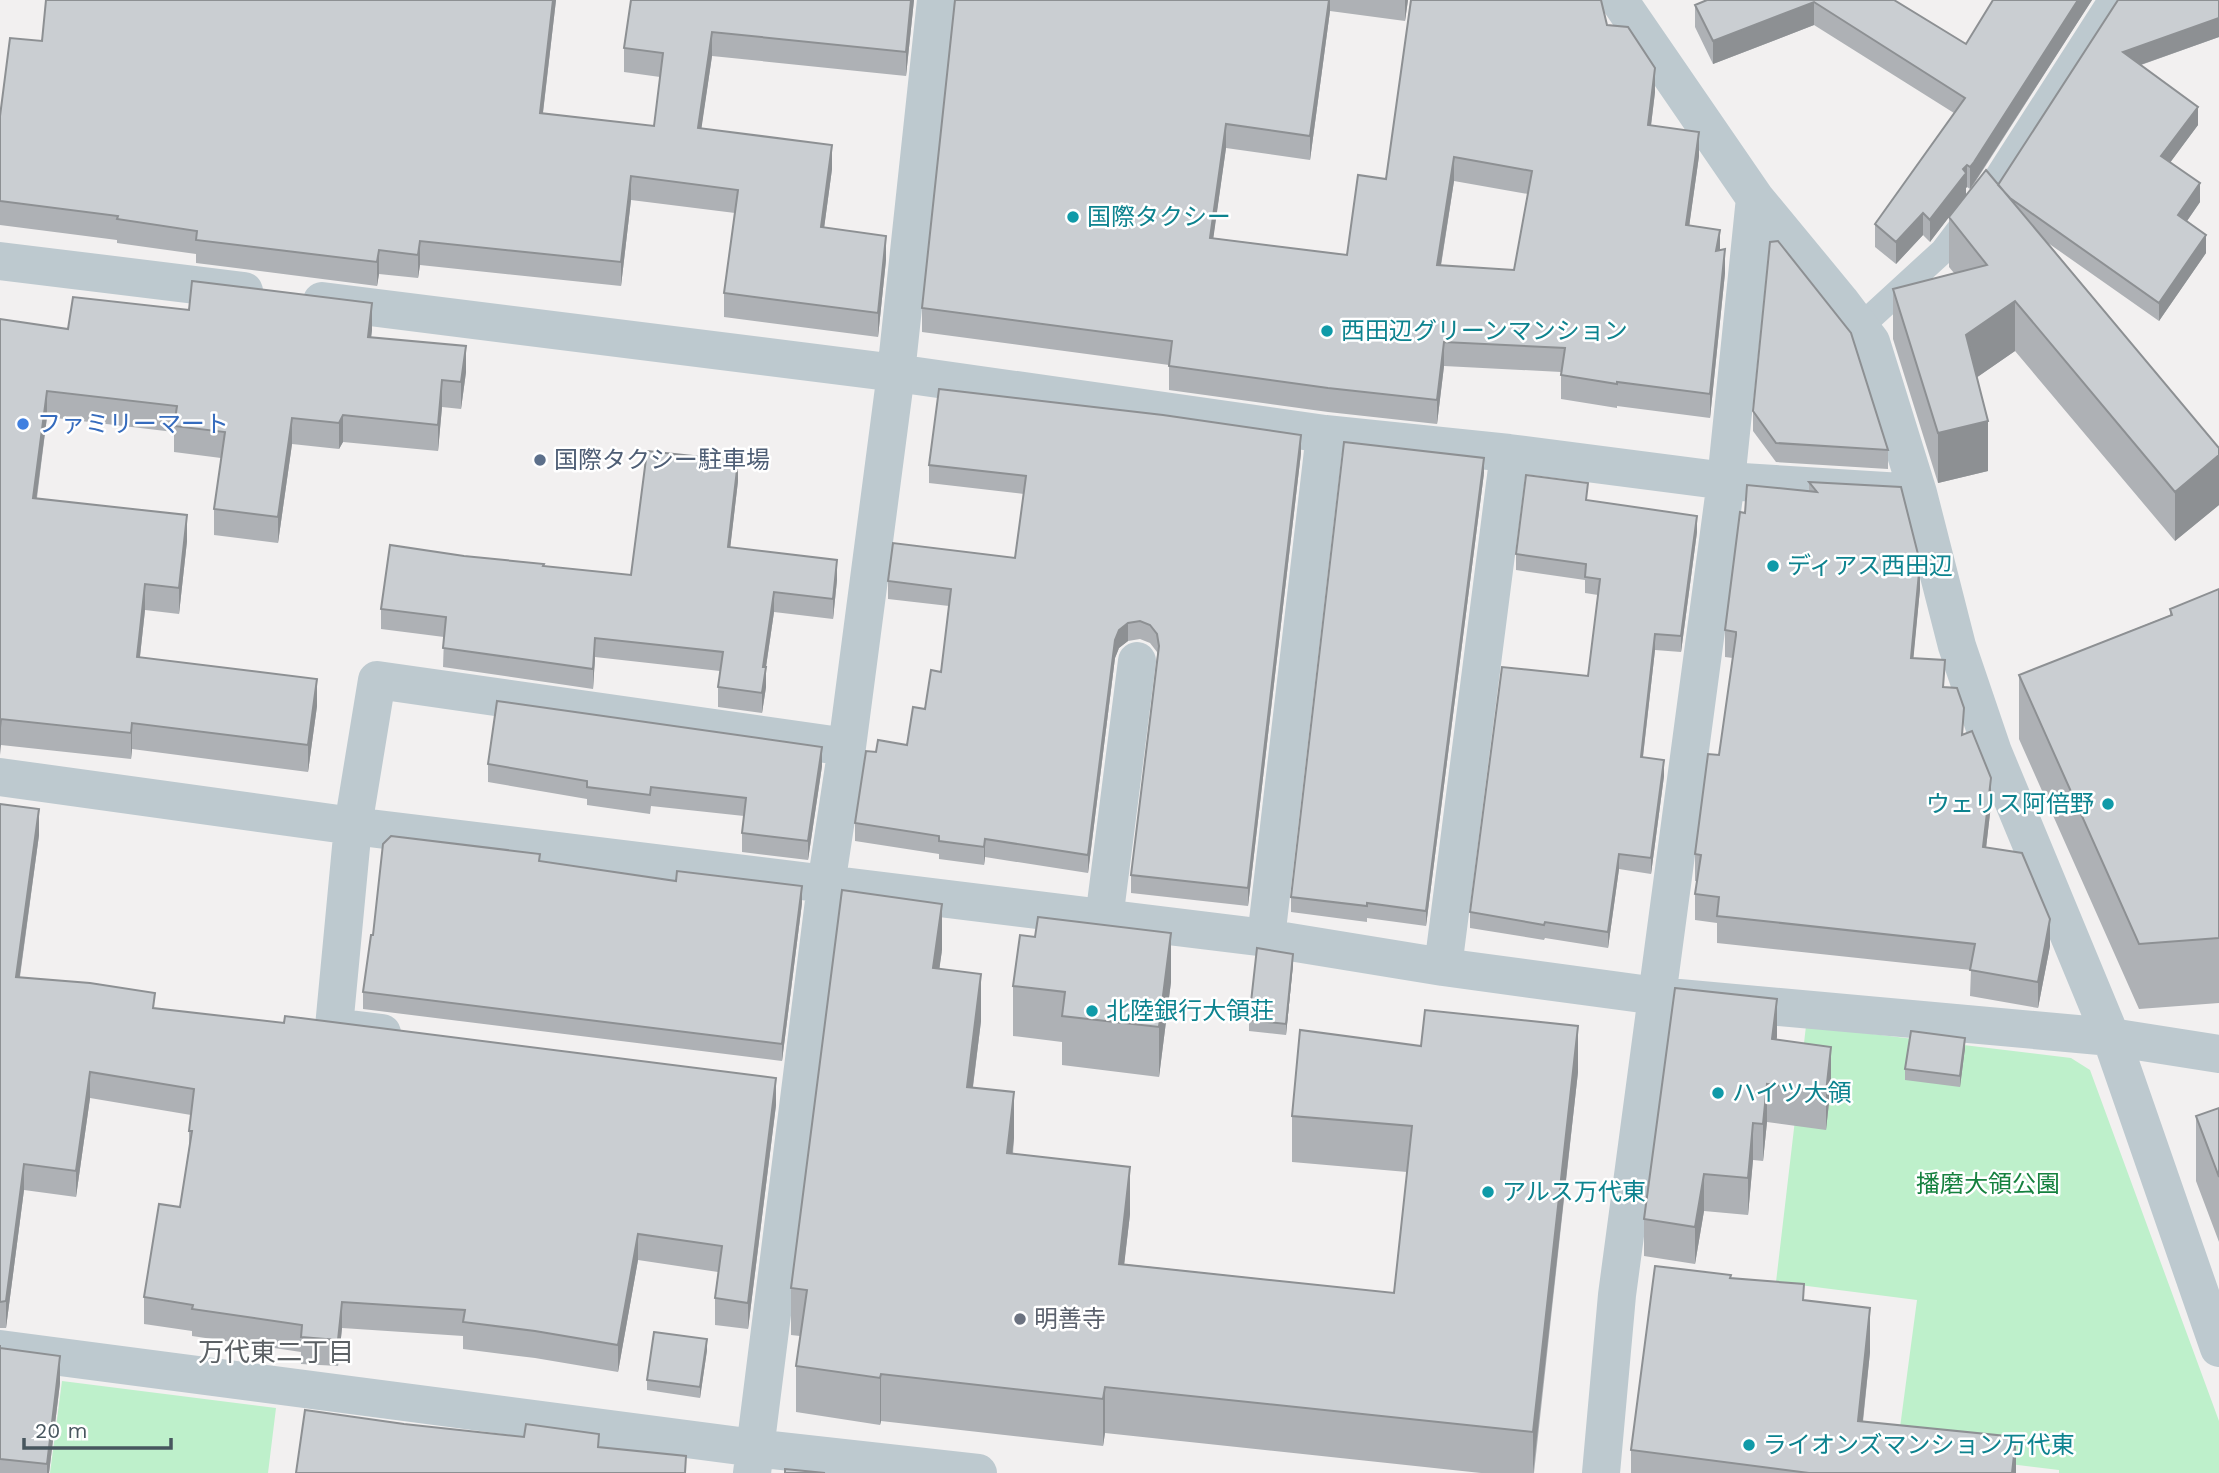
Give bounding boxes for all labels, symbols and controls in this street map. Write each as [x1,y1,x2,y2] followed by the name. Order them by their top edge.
[1087,203,1231,231] place label: 国際タクシー
[1065,209,1081,225] marker: 国際タクシー
[1341,317,1628,345] place label: 西田辺グリーンマンション
[1319,323,1335,339] marker: 西田辺グリーンマンション
[37,410,229,438] place label: ファミリーマート
[15,416,31,432] marker: ファミリーマート
[554,446,770,474] place label: 国際タクシー駐車場
[532,452,548,468] marker: 国際タクシー駐車場
[1787,552,1953,580] place label: ディアス西田辺
[1765,558,1781,574] marker: ディアス西田辺
[1926,790,2094,818] place label: ウェリス阿倍野
[2100,796,2116,812] marker: ウェリス阿倍野
[1106,997,1274,1025] place label: 北陸銀行大領荘
[1084,1003,1100,1019] marker: 北陸銀行大領荘
[1732,1079,1852,1107] place label: ハイツ大領
[1710,1085,1726,1101] marker: ハイツ大領
[1916,1170,2060,1198] park label: 播磨大領公園
[1502,1178,1646,1206] place label: アルス万代東
[1480,1184,1496,1200] marker: アルス万代東
[1034,1305,1106,1333] place label: 明善寺
[1012,1311,1028,1327] marker: 明善寺
[198,1337,354,1367] district label: 万代東二丁目
[24,1406,172,1450] scale bar
[35,1418,87,1443] text: 20 m
[1763,1431,2075,1459] place label: ライオンズマンション万代東
[1741,1437,1757,1453] marker: ライオンズマンション万代東

